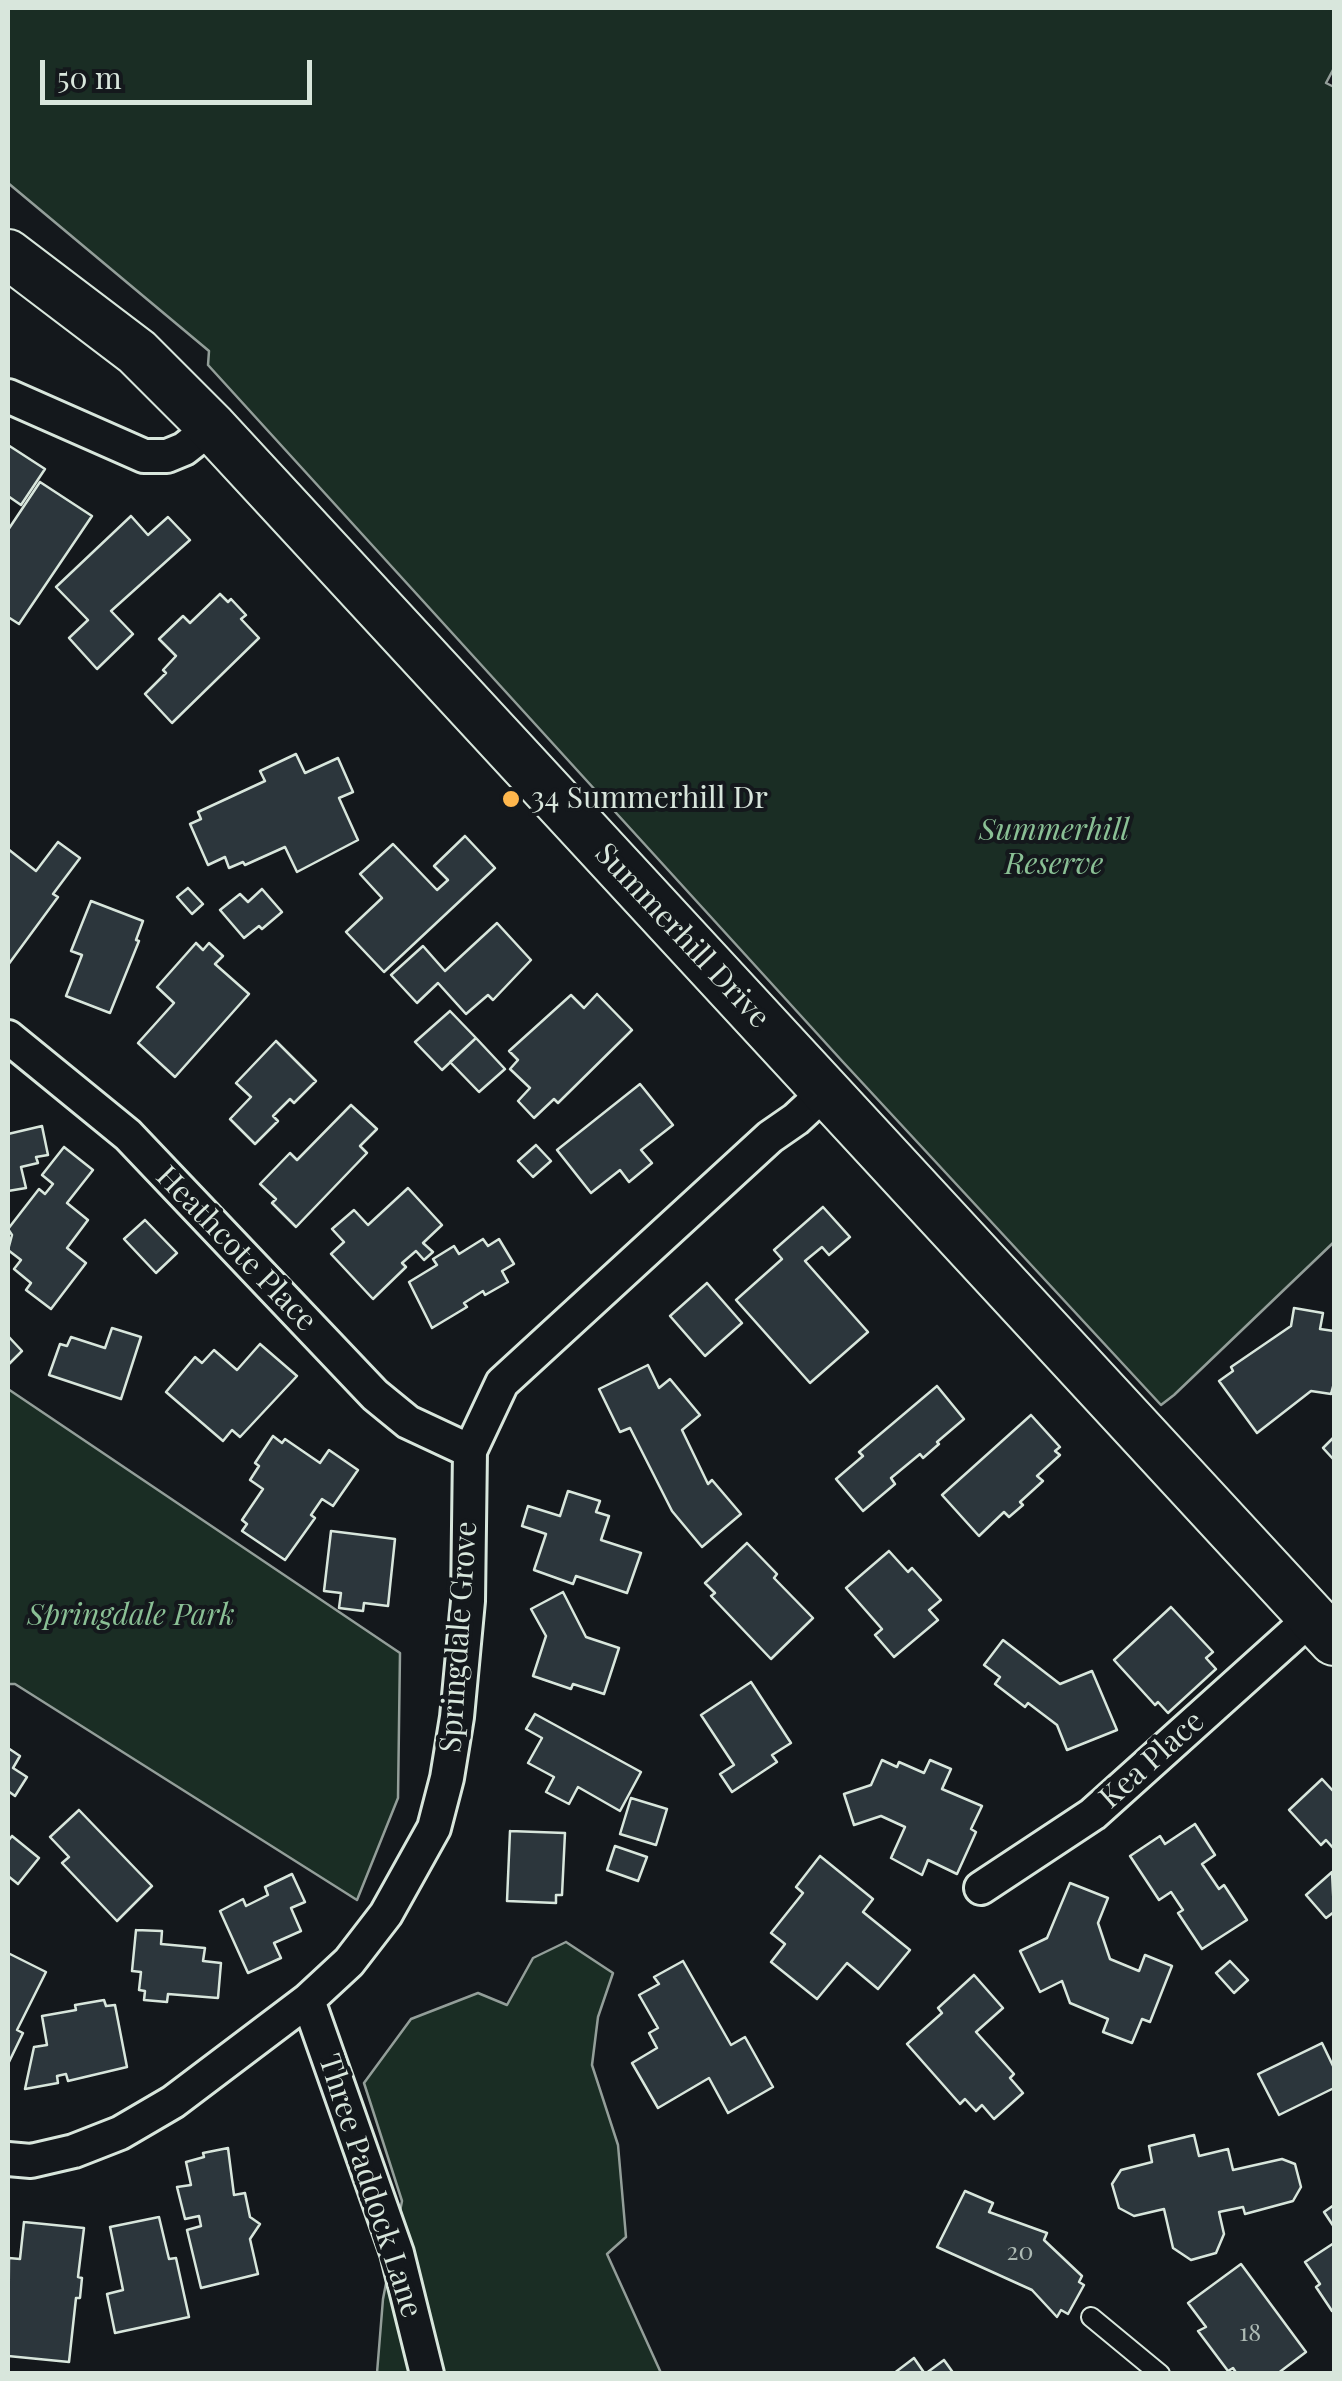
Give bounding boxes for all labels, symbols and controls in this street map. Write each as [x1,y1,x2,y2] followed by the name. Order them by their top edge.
[45,40,318,102] scale bar
[57,57,122,97] text: 50 m
[531,781,768,817] place label: 34 Summerhill Dr
[500,788,522,810] marker: 34 Summerhill Dr
[979,813,1129,884] park label: Summerhill Reserve
[587,836,777,1036] street label: Summerhill Drive
[148,1159,324,1339] street label: Heathcote Place
[433,1520,485,1754] street label: Springdale Grove
[27,1598,235,1634] park label: Springdale Park
[1092,1704,1212,1816] street label: Kea Place
[310,2050,430,2322] street label: Three Paddock Lane
[1007,2237,1033,2267] house number: 20
[1239,2318,1261,2348] house number: 18

